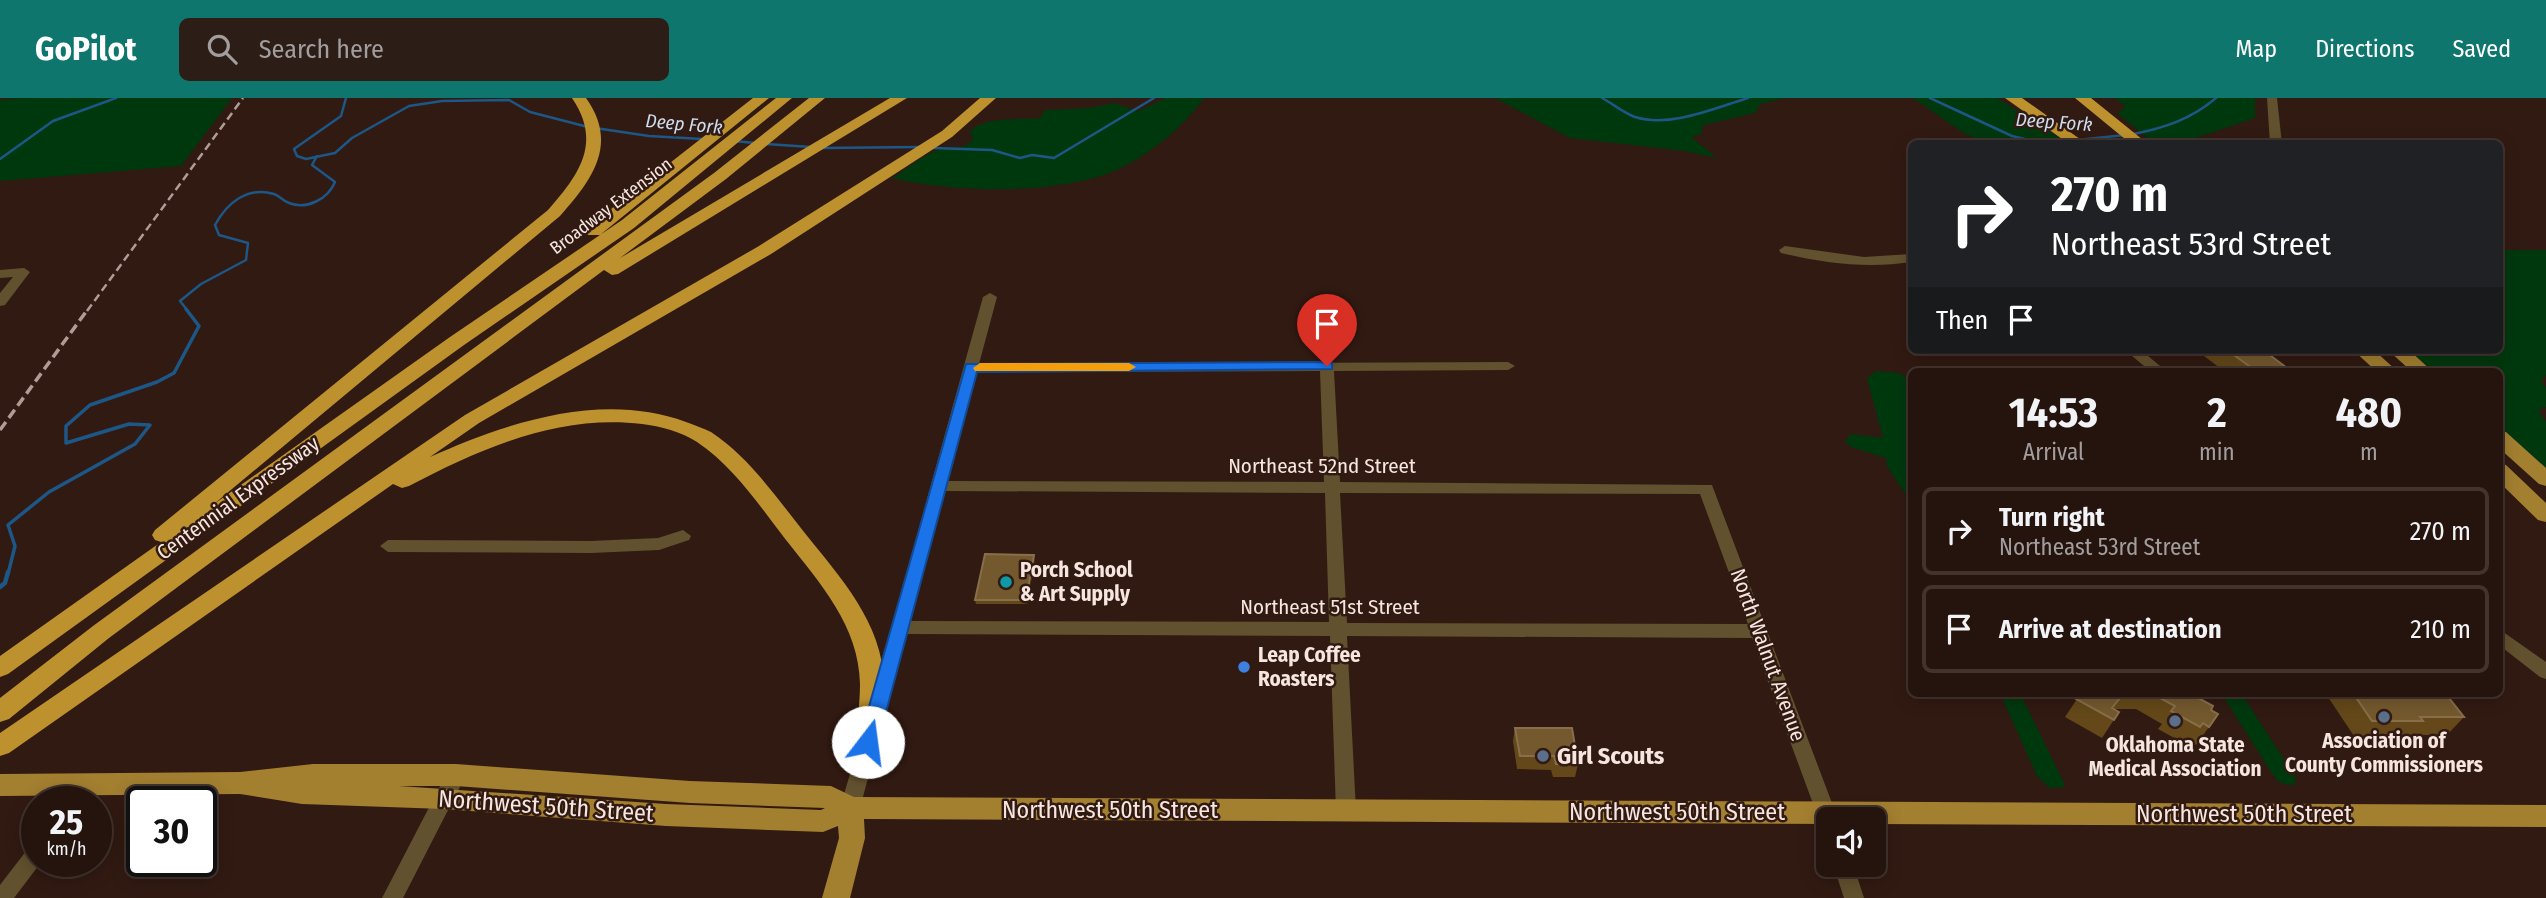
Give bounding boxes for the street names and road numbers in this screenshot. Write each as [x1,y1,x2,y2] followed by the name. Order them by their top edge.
[546,153,676,259] street label: Broadway Extension
[152,430,325,566] street label: Centennial Expressway
[1228,453,1416,479] street label: Northeast 52nd Street
[1725,565,1811,745] street label: North Walnut Avenue
[1240,594,1420,620] street label: Northeast 51st Street
[437,784,655,828] street label: Northwest 50th Street
[1002,796,1218,824] street label: Northwest 50th Street
[1569,798,1785,826] street label: Northwest 50th Street
[2136,800,2352,828] street label: Northwest 50th Street

